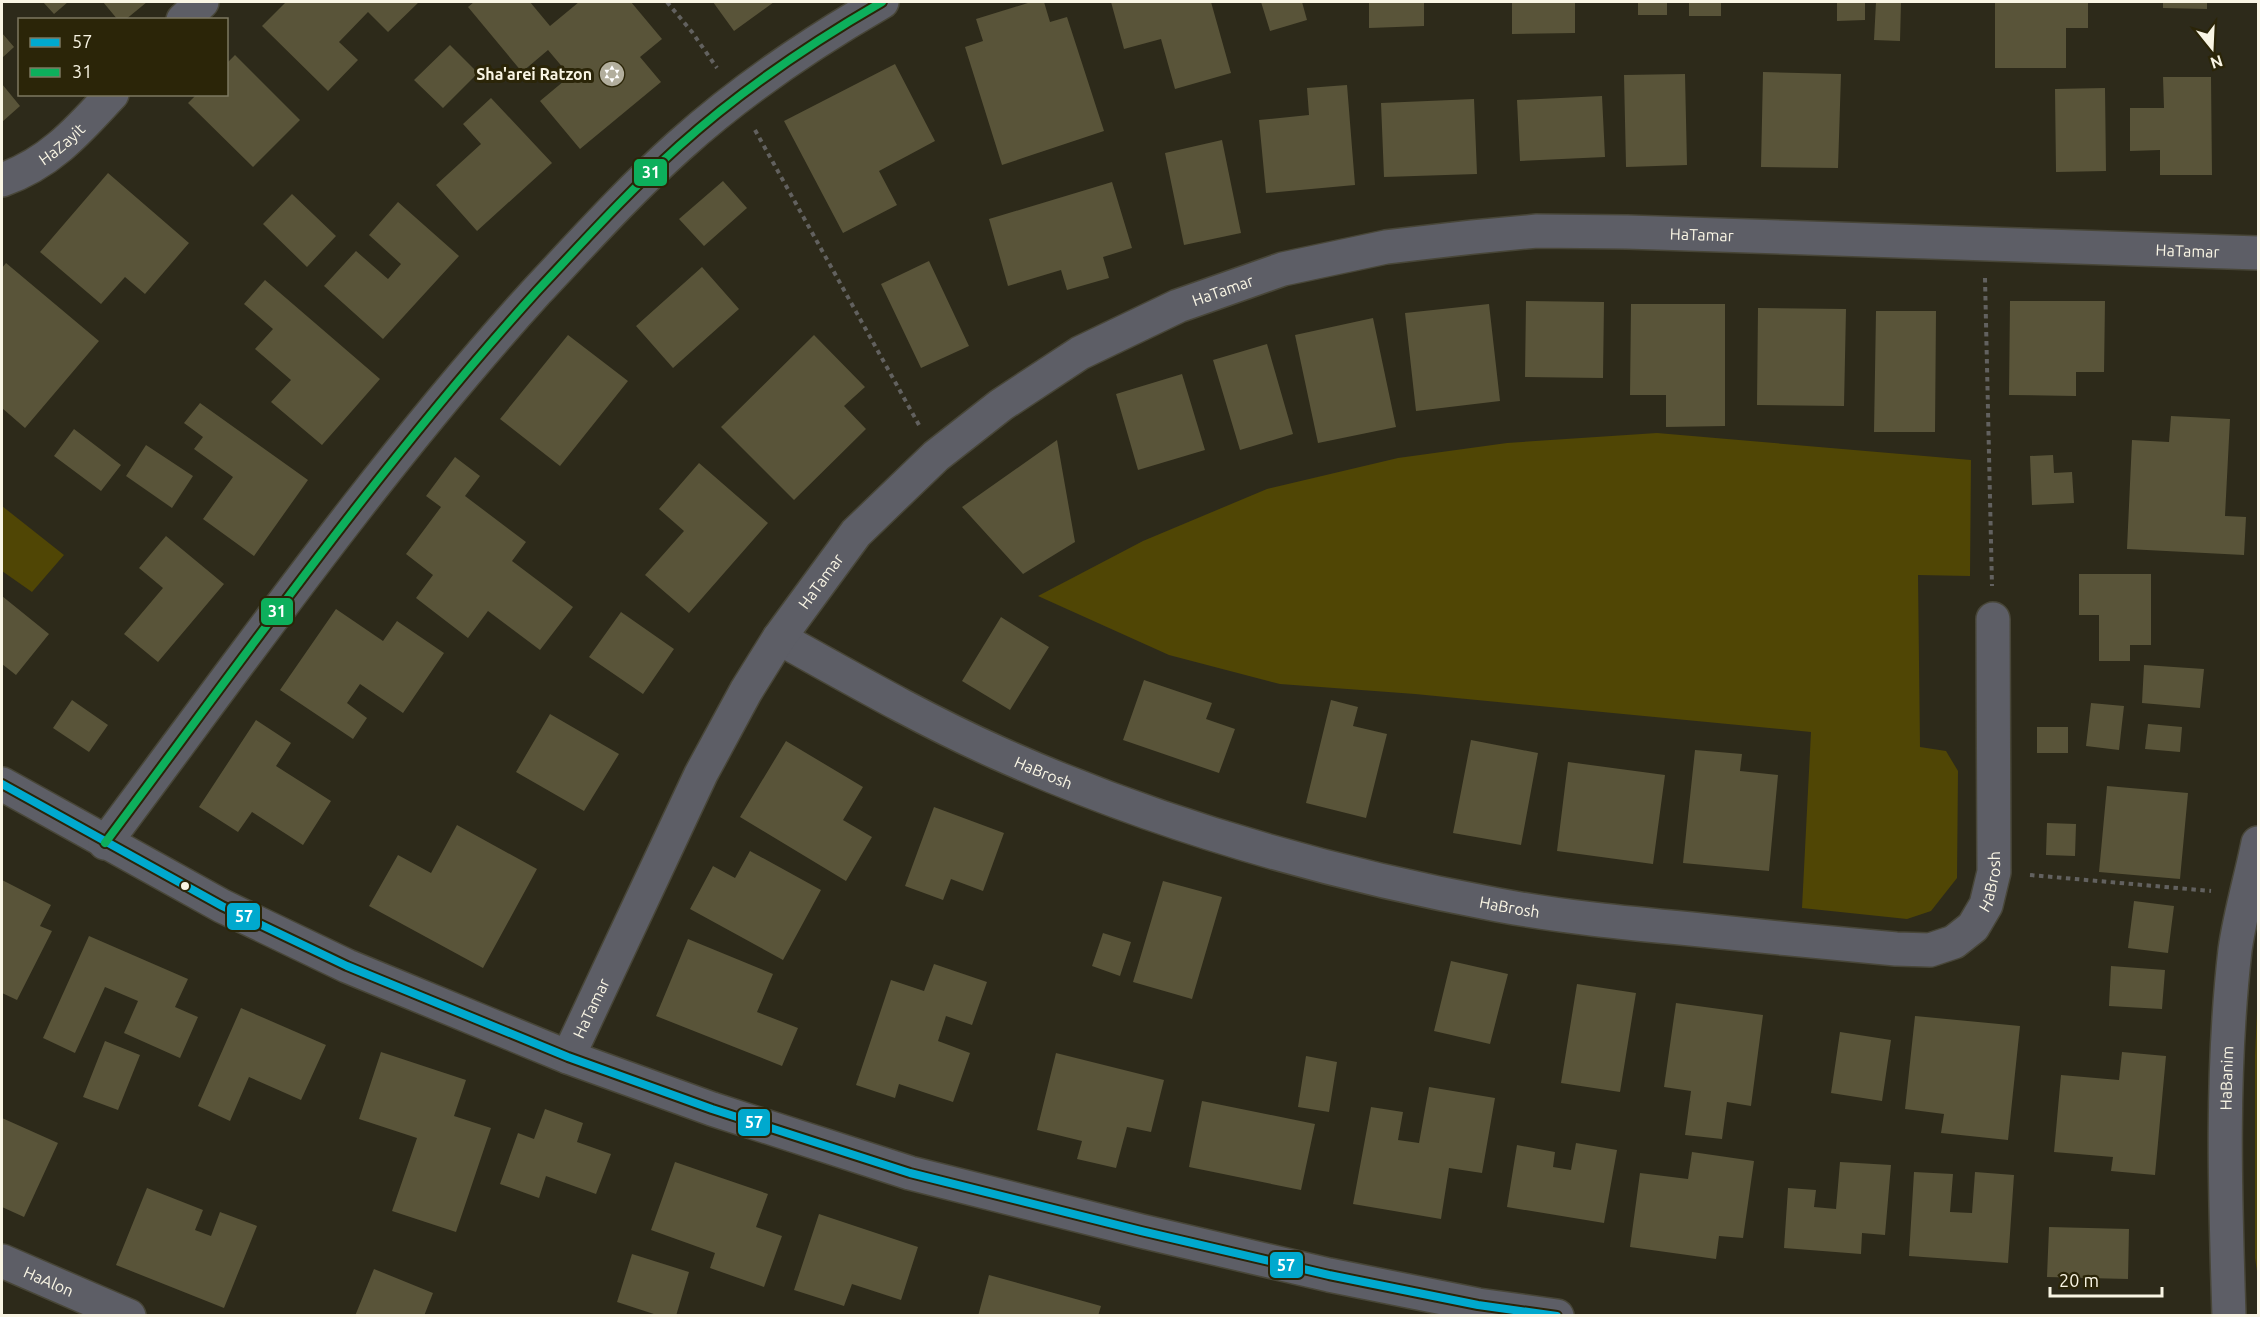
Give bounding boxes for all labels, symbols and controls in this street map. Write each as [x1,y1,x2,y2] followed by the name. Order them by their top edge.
[18,18,228,96] legend
[2182,18,2242,78] north arrow
[72,31,92,51] text: 57
[2208,52,2225,73] text: N
[597,59,627,89] synagogue icon: Sha'arei Ratzon
[72,61,92,81] text: 31
[476,65,592,83] place label: Sha'arei Ratzon
[35,119,89,169] street label: HaZayit
[633,158,668,187] line badge: 31
[642,163,660,181] text: 31
[1669,224,1734,245] street label: HaTamar
[2155,241,2220,261] street label: HaTamar
[1189,271,1256,309] street label: HaTamar
[794,550,847,612] street label: HaTamar
[260,597,294,626] line badge: 31
[268,602,286,620] text: 31
[1012,752,1075,792] street label: HaBrosh
[1975,851,2004,915] street label: HaBrosh
[179,880,191,892] unlabelled marker
[1478,893,1541,921] street label: HaBrosh
[226,902,261,931] line badge: 57
[235,907,253,925] text: 57
[569,975,613,1041] street label: HaTamar
[2216,1045,2236,1111] street label: HaBanim
[737,1108,771,1137] line badge: 57
[745,1113,763,1131] text: 57
[1269,1251,1304,1279] line badge: 57
[1277,1256,1295,1274] text: 57
[2050,1260,2162,1298] scale bar
[21,1263,76,1300] street label: HaAlon
[2059,1270,2099,1290] text: 20 m

